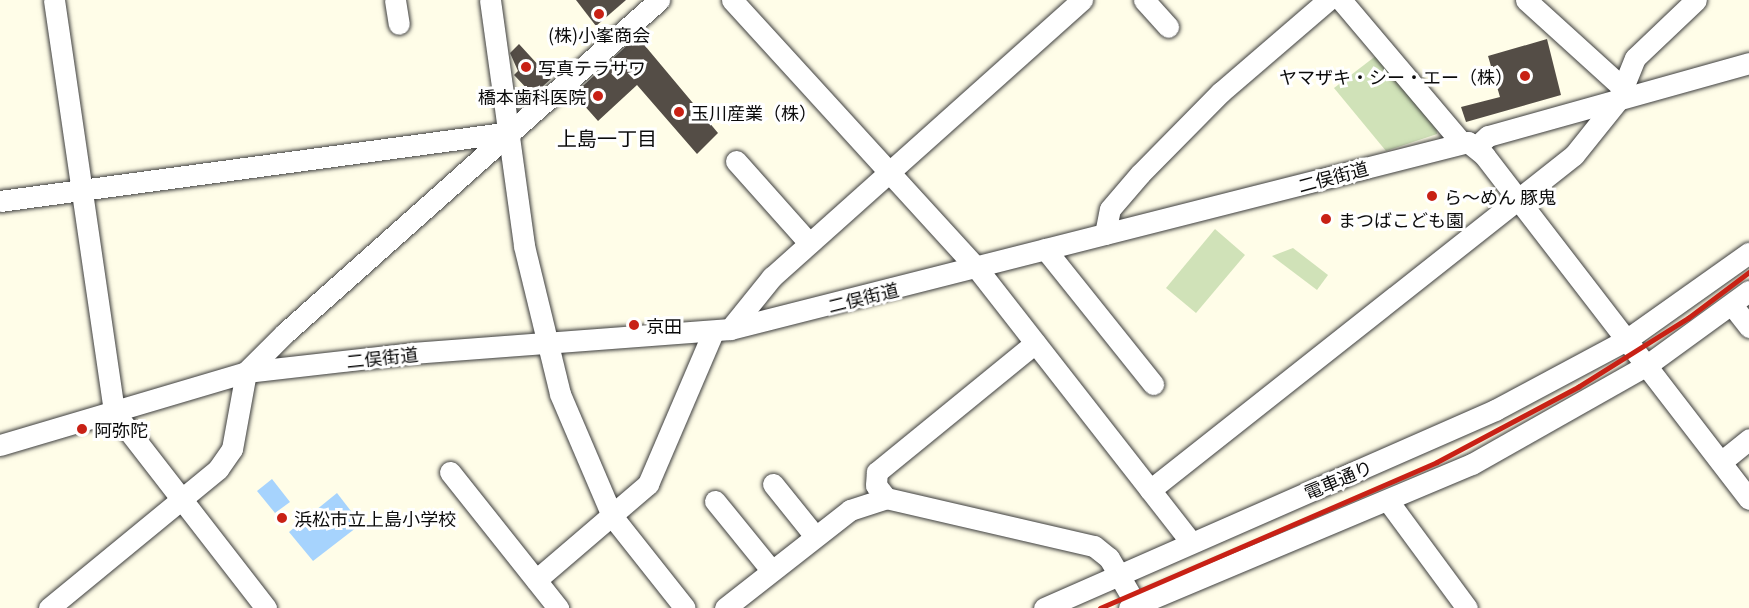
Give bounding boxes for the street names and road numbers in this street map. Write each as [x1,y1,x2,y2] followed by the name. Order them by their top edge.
[1295,156,1371,196] street label: 二俣街道
[825,278,901,316] street label: 二俣街道
[345,342,419,372] street label: 二俣街道
[1301,455,1375,503] street label: 電車通り

